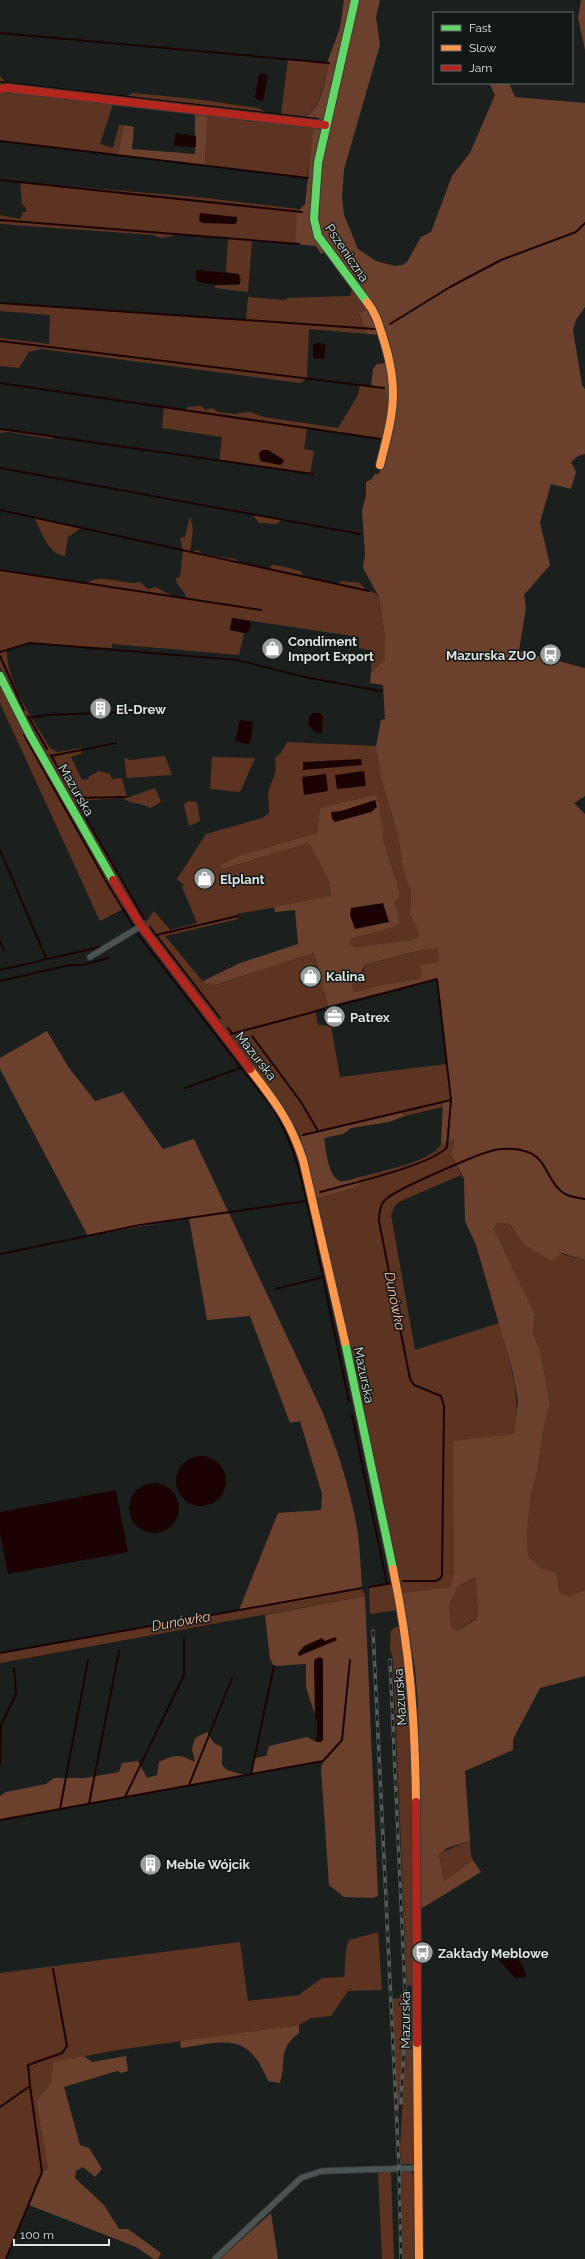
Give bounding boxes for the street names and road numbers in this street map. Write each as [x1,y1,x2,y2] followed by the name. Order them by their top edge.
[322,221,372,285] street label: Pszeniczna
[55,761,97,819] street label: Mazurska
[232,1029,280,1083] street label: Mazurska
[351,1345,377,1405] street label: Mazurska
[391,1668,409,1726] street label: Mazurska
[398,1991,413,2049] street label: Mazurska

